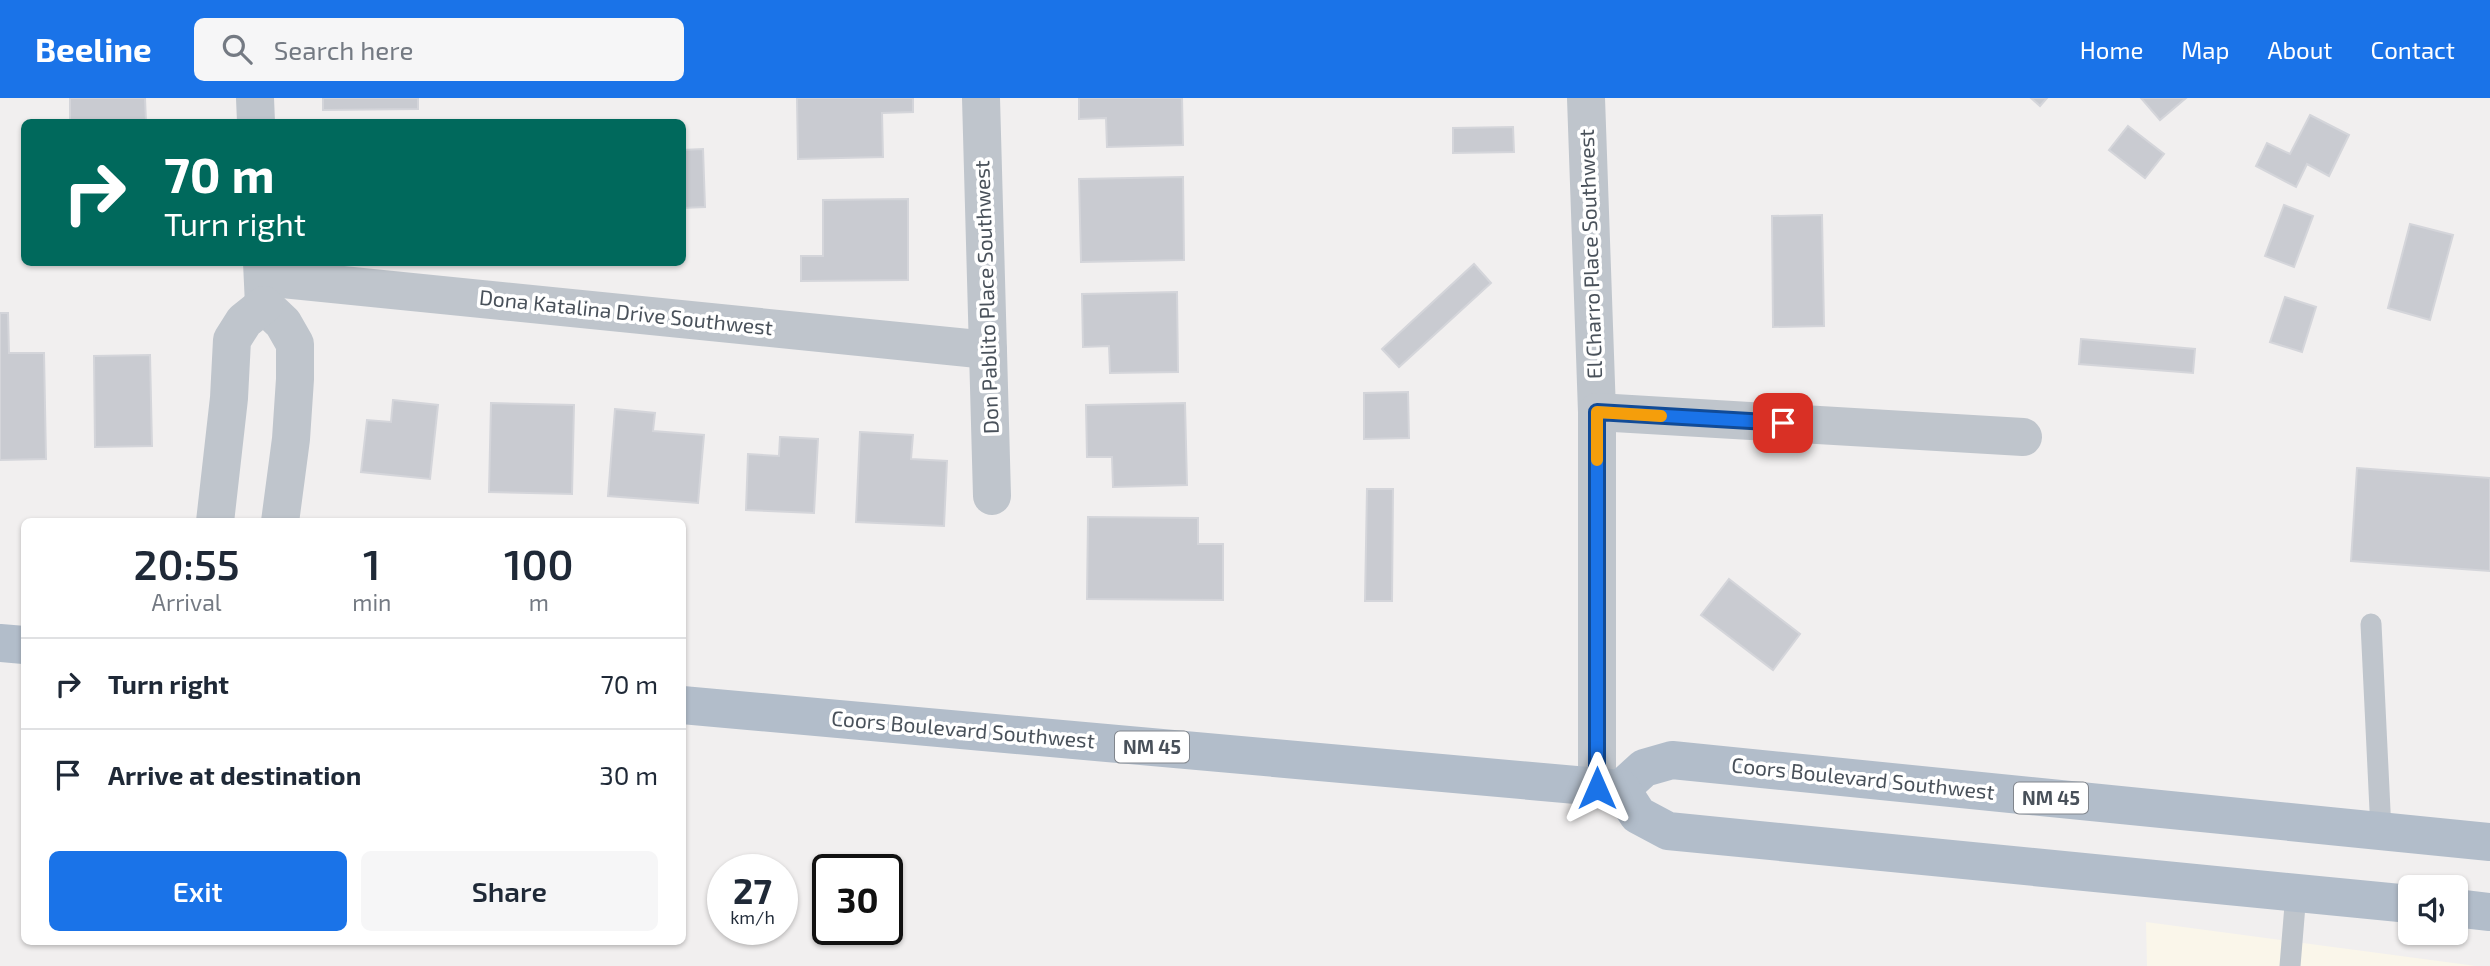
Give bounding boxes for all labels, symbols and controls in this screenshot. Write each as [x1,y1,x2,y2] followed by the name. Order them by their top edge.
[194,18,684,81] search box
[35,29,152,69] text: Beeline
[218,30,256,68] icon: search
[274,34,413,65] text: Search here
[2080,35,2143,64] text: Home
[2181,35,2229,64] text: Map
[2267,35,2333,64] text: About
[2371,35,2455,64] text: Contact
[1573,129,1606,380] street label: El Charro Place Southwest
[164,144,275,203] text: 70 m
[49,147,140,238] icon: right
[968,160,1003,434] street label: Don Pablito Place Southwest
[164,204,306,242] text: Turn right
[478,284,774,339] street label: Dona Katalina Drive Southwest
[1753,393,1813,453] pin
[1764,404,1802,442] icon: arrive
[133,538,240,588] text: 20:55
[363,538,381,588] text: 1
[504,538,574,588] text: 100
[152,588,222,616] text: Arrival
[352,588,391,616] text: min
[529,588,549,616] text: m
[49,665,87,703] icon: right
[108,668,229,699] text: Turn right
[600,668,658,699] text: 70 m
[830,705,1096,752] street label: Coors Boulevard Southwest
[1115,732,1189,762] road number: NM 45
[1560,751,1634,825] position arrow
[1730,751,1996,804] street label: Coors Boulevard Southwest
[49,756,87,794] icon: arrive
[108,759,361,790] text: Arrive at destination
[599,759,658,790] text: 30 m
[2014,782,2088,814] road number: NM 45
[49,851,347,931] button: Exit
[361,851,658,931] button: Share
[812,854,903,945] speed limit sign: 30
[733,869,772,911] text: 27
[2398,875,2468,945] map controls
[2398,875,2468,945] button: sound
[730,906,775,928] text: km/h

